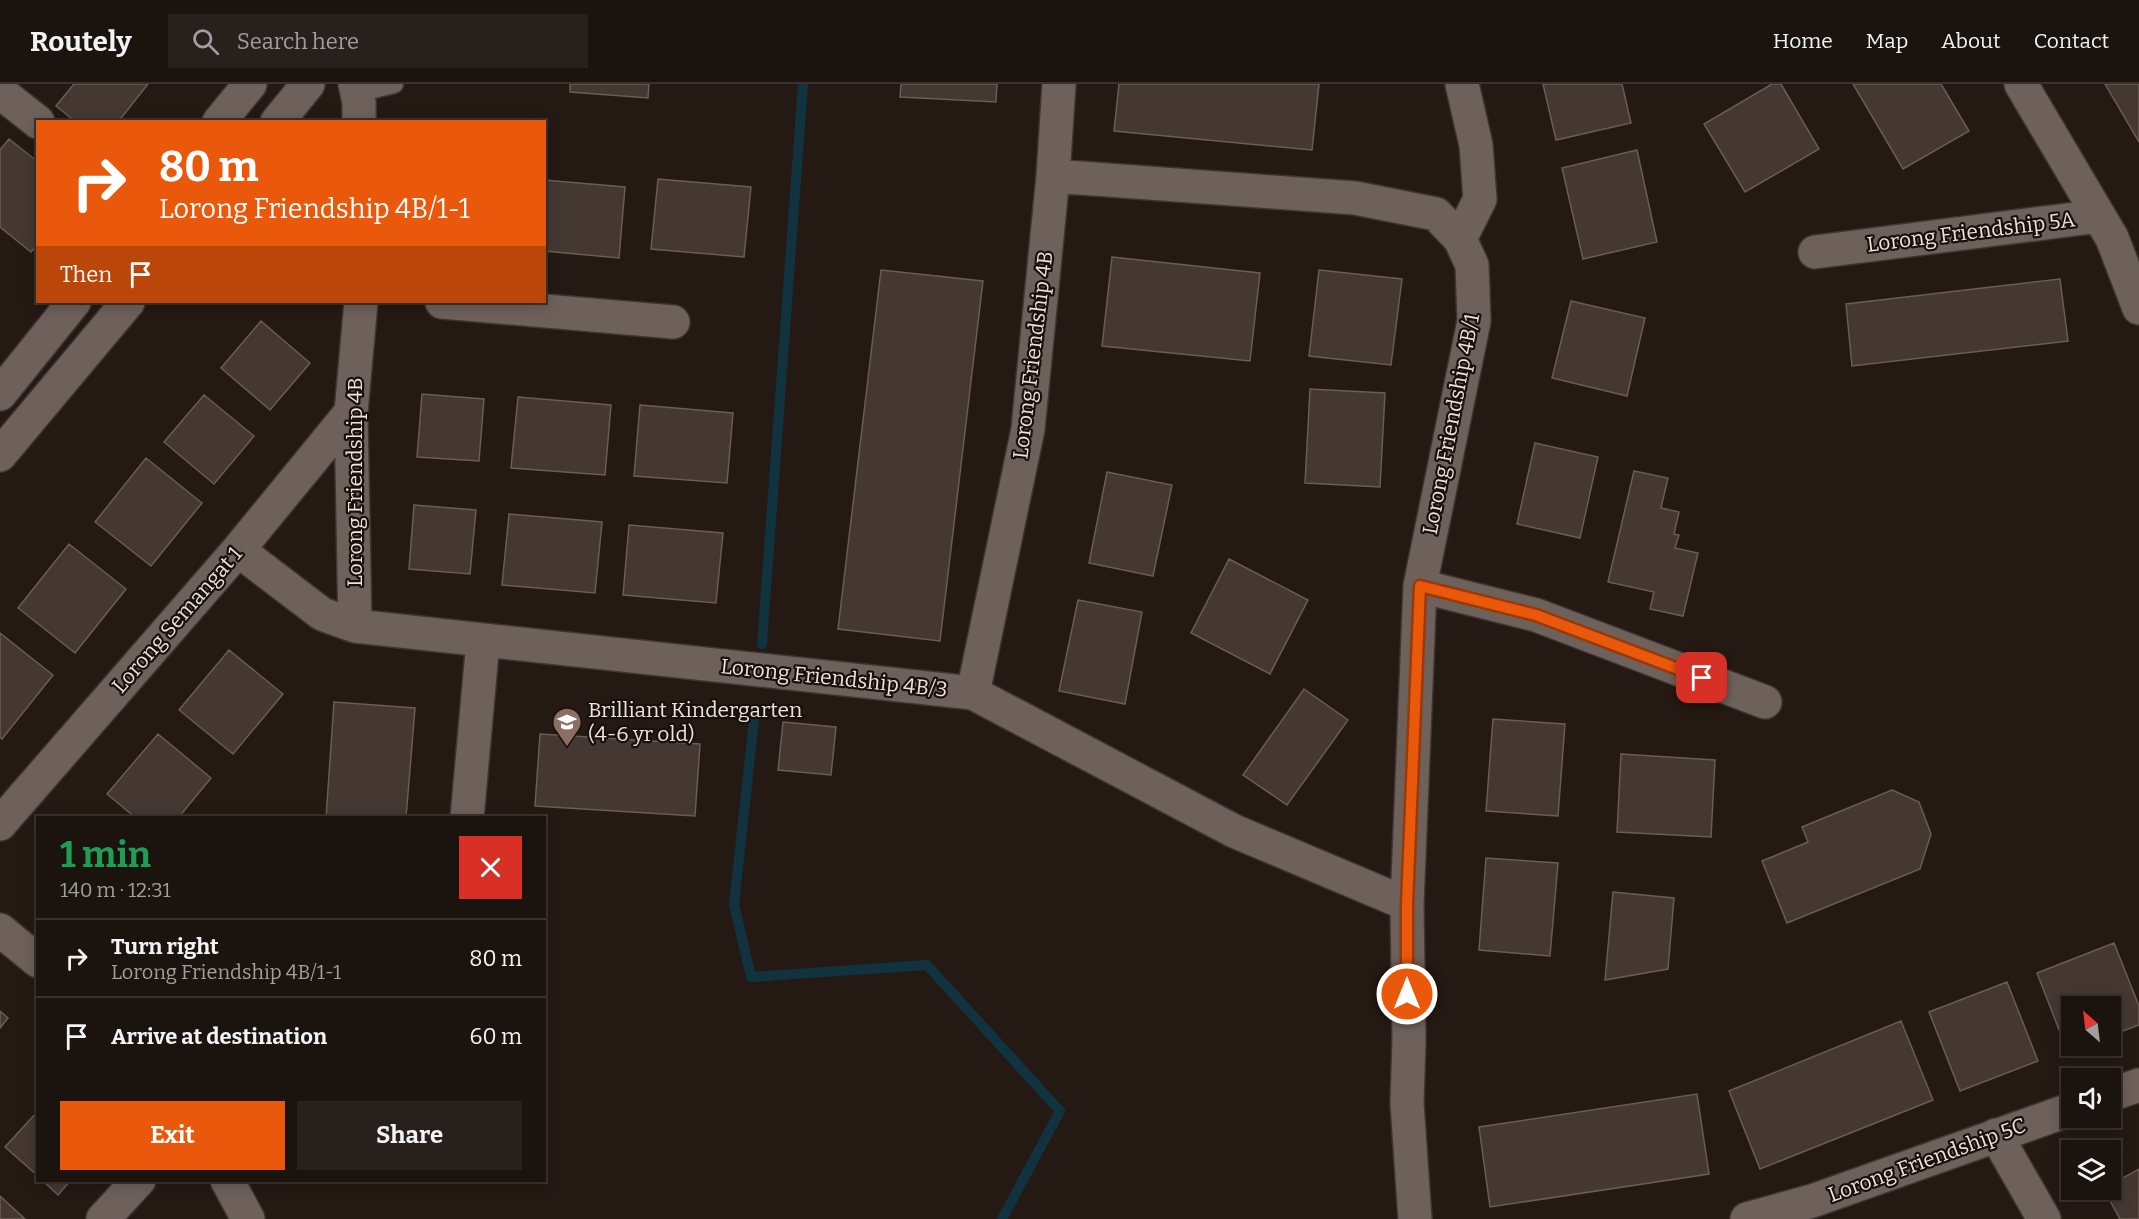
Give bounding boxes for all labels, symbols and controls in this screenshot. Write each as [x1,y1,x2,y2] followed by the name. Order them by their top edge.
[168,14,588,68] search box
[30,25,132,58] text: Routely
[189,25,222,58] icon: search
[237,28,359,55] text: Search here
[1773,28,1833,54] text: Home
[1866,28,1908,54] text: Map
[1941,28,2001,54] text: About
[2034,28,2109,54] text: Contact
[159,142,259,192] text: 80 m
[60,144,138,222] icon: right
[159,193,470,225] text: Lorong Friendship 4B/1-1
[1865,206,2077,258] street label: Lorong Friendship 5A
[1007,250,1059,460] street label: Lorong Friendship 4B
[124,258,157,291] icon: arrive
[60,261,112,288] text: Then
[1417,311,1485,537] street label: Lorong Friendship 4B/1
[342,377,368,587] street label: Lorong Friendship 4B
[106,541,248,699] street label: Lorong Semangat 1
[1676,652,1727,703] pin
[719,653,949,703] street label: Lorong Friendship 4B/3
[1685,661,1718,694] icon: arrive
[588,697,802,747] place label: Brilliant Kindergarten (4-6 yr old)
[551,706,583,748] school or university icon: Brilliant Kindergarten (4-6 yr old)
[60,833,151,877] text: 1 min
[459,836,522,899] button: close
[60,878,171,902] text: 140 m · 12:31
[111,933,219,960] text: Turn right
[60,942,93,975] icon: right
[469,945,522,972] text: 80 m
[111,960,341,984] text: Lorong Friendship 4B/1-1
[1375,962,1439,1026] position arrow
[2061,996,2121,1056] north arrow
[2061,996,2121,1200] map controls
[60,1020,93,1053] icon: arrive
[111,1023,327,1050] text: Arrive at destination
[470,1023,522,1050] text: 60 m
[2061,1068,2121,1128] button: sound
[60,1101,285,1170] button: Exit
[297,1101,522,1170] button: Share
[1825,1112,2029,1208] street label: Lorong Friendship 5C
[2061,1140,2121,1200] button: layers

